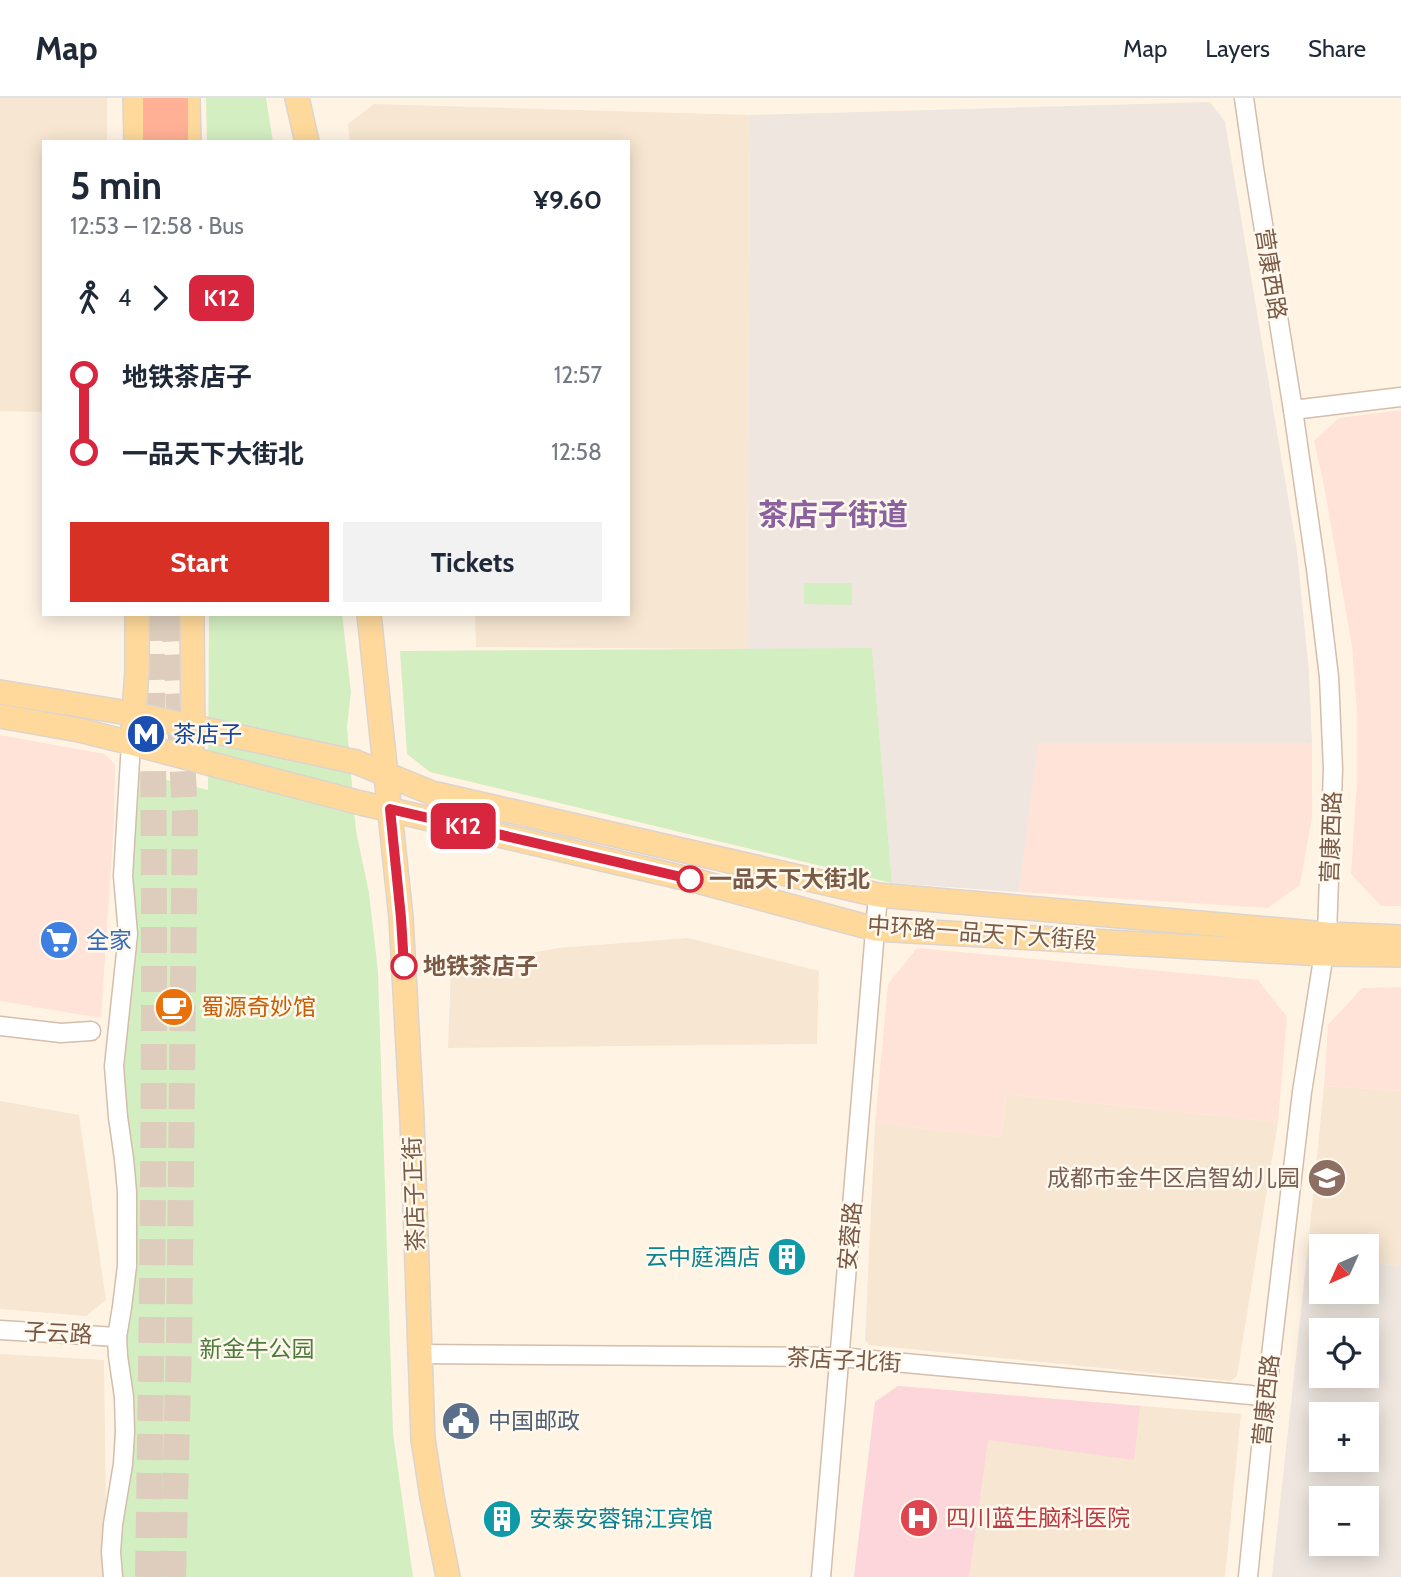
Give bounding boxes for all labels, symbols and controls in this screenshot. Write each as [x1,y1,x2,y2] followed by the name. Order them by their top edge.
[35,28,98,68] text: Map
[1123,34,1167,63] text: Map
[1205,34,1270,63] text: Layers
[1308,34,1366,63] text: Share
[70,162,162,209] text: 5 min
[533,184,602,216] text: ¥9.60
[70,212,244,240] text: 12:53 – 12:58 · Bus
[1250,226,1292,322] street label: 营康西路
[70,279,108,317] icon: walk
[141,279,179,317] icon: forward
[203,283,240,312] text: K12
[118,284,131,312] text: 4
[122,361,252,393] text: 地铁茶店子
[554,361,602,389] text: 12:57
[122,438,304,470] text: 一品天下大街北
[551,438,602,466] text: 12:58
[758,496,908,533] district label: 茶店子街道
[70,522,329,602] button: Start
[343,522,602,602] button: Tickets
[125,713,167,755] metro station icon: 茶店子
[173,720,242,748] place label: 茶店子
[1315,791,1347,883] street label: 营康西路
[423,803,503,849] line badge: K12
[445,811,481,840] text: K12
[709,865,870,893] place label: 一品天下大街北
[677,866,703,892] marker: 一品天下大街北
[866,911,1098,955] street label: 中环路一品天下大街段
[38,919,80,961] supermarket icon: 全家
[86,926,132,954] place label: 全家
[423,952,538,980] place label: 地铁茶店子
[391,953,417,979] marker: 地铁茶店子
[153,986,195,1028] cafe icon: 蜀源奇妙馆
[201,993,316,1021] place label: 蜀源奇妙馆
[398,1136,430,1252] street label: 茶店子正街
[1306,1157,1348,1199] school or university icon: 成都市金牛区启智幼儿园
[1047,1164,1300,1192] place label: 成都市金牛区启智幼儿园
[833,1200,867,1272] street label: 安蓉路
[1309,1234,1379,1304] north arrow
[1309,1234,1379,1556] map controls
[766,1236,808,1278] building icon: 云中庭酒店
[645,1243,760,1271] place label: 云中庭酒店
[23,1317,93,1349] street label: 子云路
[1309,1318,1379,1388] button: locate
[200,1335,315,1363] park label: 新金牛公园
[786,1343,902,1377] street label: 茶店子北街
[1247,1353,1285,1447] street label: 营康西路
[440,1400,482,1442] public building icon: 中国邮政
[1309,1402,1379,1472] button: +
[488,1407,580,1435] place label: 中国邮政
[1309,1486,1379,1556] button: −
[898,1497,940,1539] hospital icon: 四川蓝生脑科医院
[481,1498,523,1540] building icon: 安泰安蓉锦江宾馆
[946,1504,1130,1532] place label: 四川蓝生脑科医院
[529,1505,713,1533] place label: 安泰安蓉锦江宾馆

